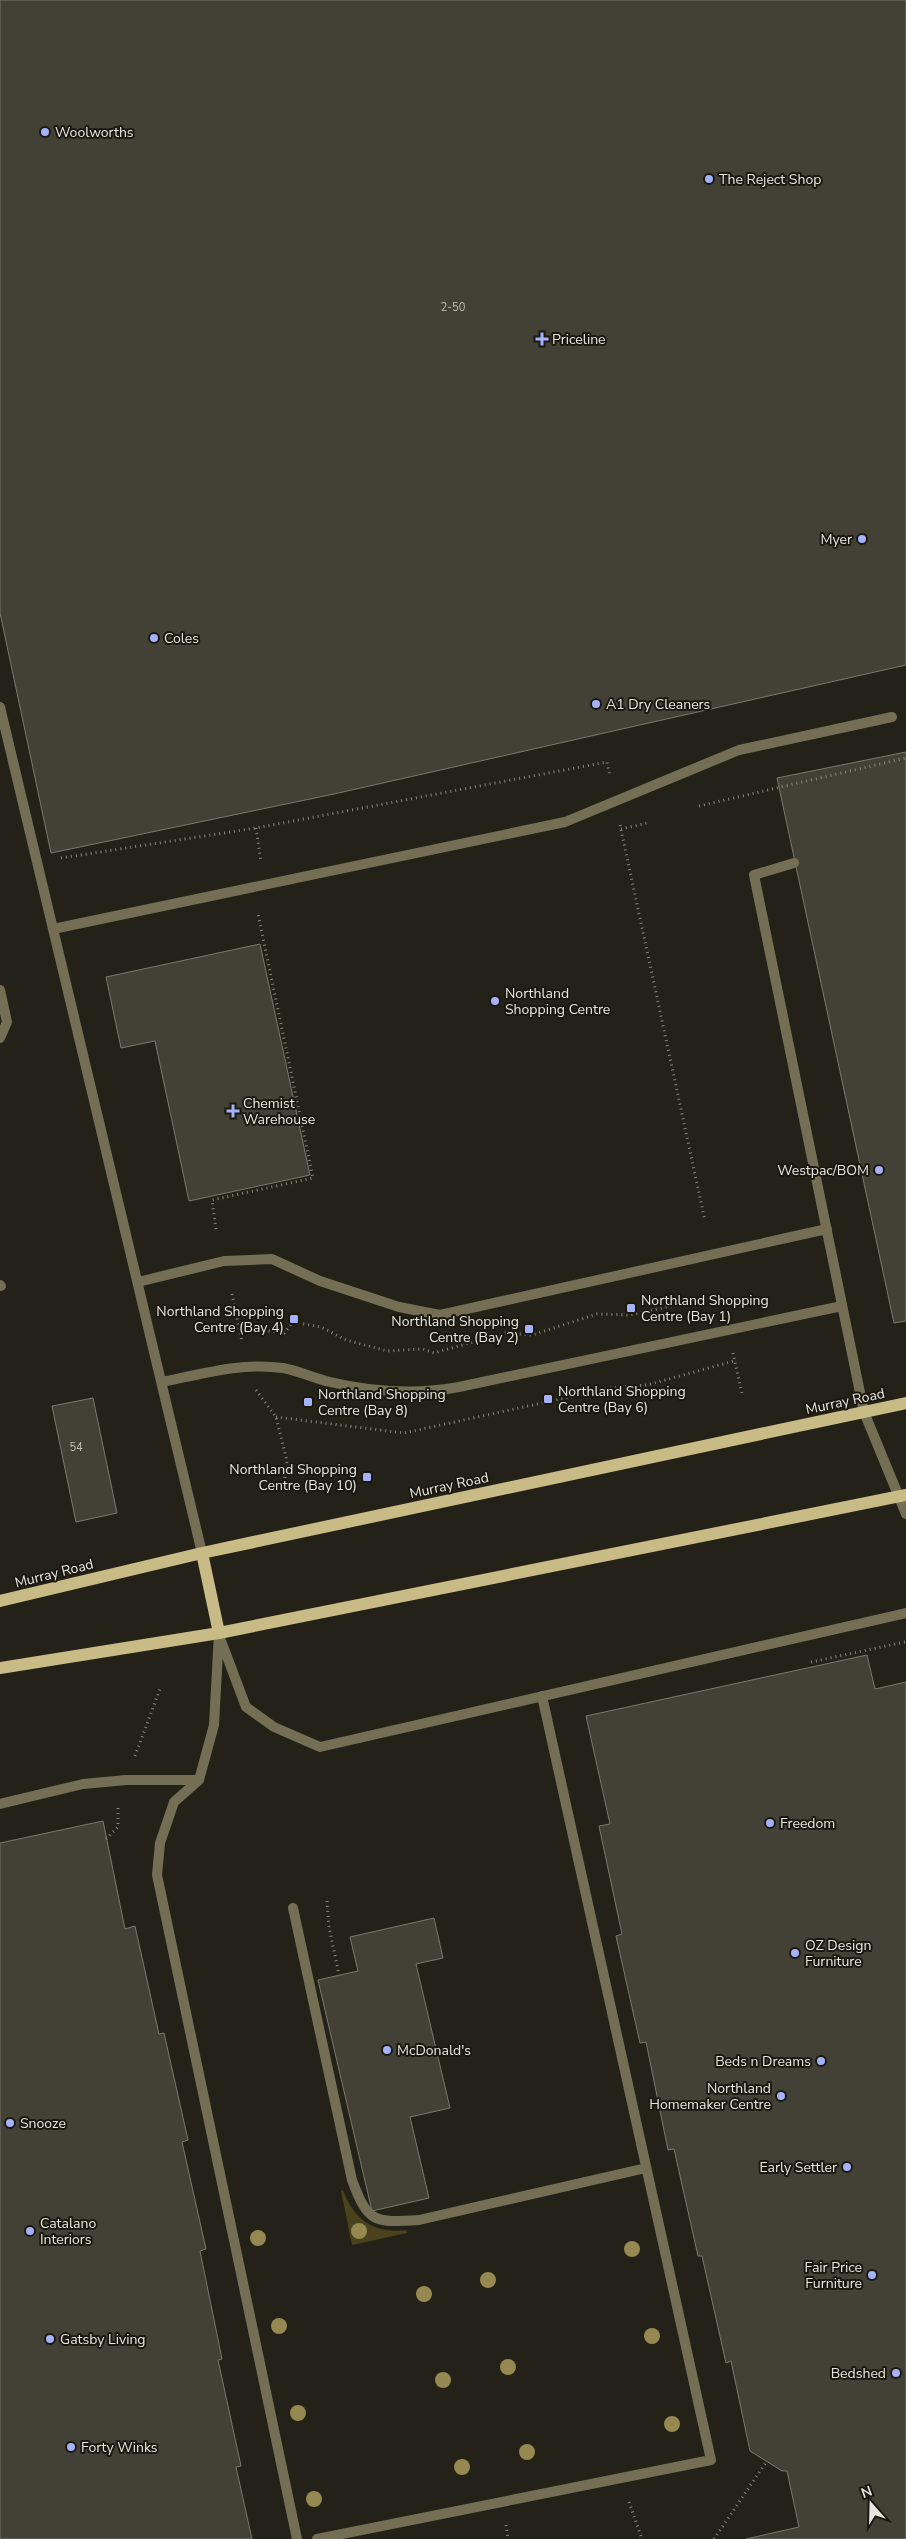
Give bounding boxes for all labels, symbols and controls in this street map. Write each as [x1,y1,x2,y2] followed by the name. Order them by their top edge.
[55,123,134,142] place label: Woolworths
[39,126,51,138] marker: Woolworths
[719,170,821,189] place label: The Reject Shop
[703,173,715,185] marker: The Reject Shop
[441,300,466,315] house number: 2-50
[552,330,606,349] place label: Priceline
[536,333,548,345] marker: Priceline
[820,530,852,549] place label: Myer
[856,533,868,545] marker: Myer
[164,629,199,648] place label: Coles
[148,632,160,644] marker: Coles
[606,695,711,714] place label: A1 Dry Cleaners
[590,698,602,710] marker: A1 Dry Cleaners
[505,984,610,1019] place label: Northland Shopping Centre
[489,995,501,1007] marker: Northland Shopping Centre
[243,1094,315,1129] place label: Chemist Warehouse
[227,1105,239,1117] marker: Chemist Warehouse
[777,1161,869,1180] place label: Westpac/BOM
[873,1164,885,1176] marker: Westpac/BOM
[641,1291,769,1326] place label: Northland Shopping Centre (Bay 1)
[156,1302,284,1337] place label: Northland Shopping Centre (Bay 4)
[625,1302,637,1314] marker: Northland Shopping Centre (Bay 1)
[391,1312,519,1347] place label: Northland Shopping Centre (Bay 2)
[288,1313,300,1325] marker: Northland Shopping Centre (Bay 4)
[523,1323,535,1335] marker: Northland Shopping Centre (Bay 2)
[558,1382,686,1417] place label: Northland Shopping Centre (Bay 6)
[804,1384,886,1419] street label: Murray Road
[318,1385,446,1420] place label: Northland Shopping Centre (Bay 8)
[542,1393,554,1405] marker: Northland Shopping Centre (Bay 6)
[302,1396,314,1408] marker: Northland Shopping Centre (Bay 8)
[69,1440,83,1455] house number: 54
[229,1460,357,1495] place label: Northland Shopping Centre (Bay 10)
[408,1468,490,1503] street label: Murray Road
[361,1471,373,1483] marker: Northland Shopping Centre (Bay 10)
[13,1555,95,1592] street label: Murray Road
[780,1814,835,1833] place label: Freedom
[764,1817,776,1829] marker: Freedom
[805,1936,871,1971] place label: OZ Design Furniture
[789,1947,801,1959] marker: OZ Design Furniture
[397,2041,471,2060] place label: McDonald's
[381,2044,393,2056] marker: McDonald's
[715,2052,811,2071] place label: Beds n Dreams
[815,2055,827,2067] marker: Beds n Dreams
[649,2079,771,2114] place label: Northland Homemaker Centre
[775,2090,787,2102] marker: Northland Homemaker Centre
[20,2114,66,2133] place label: Snooze
[4,2117,16,2129] marker: Snooze
[760,2158,837,2177] place label: Early Settler
[841,2161,853,2173] marker: Early Settler
[40,2214,96,2249] place label: Catalano Interiors
[24,2225,36,2237] marker: Catalano Interiors
[805,2258,862,2293] place label: Fair Price Furniture
[866,2269,878,2281] marker: Fair Price Furniture
[60,2330,146,2349] place label: Gatsby Living
[44,2333,56,2345] marker: Gatsby Living
[831,2364,886,2383] place label: Bedshed
[890,2367,902,2379] marker: Bedshed
[81,2438,158,2457] place label: Forty Winks
[65,2441,77,2453] marker: Forty Winks
[846,2479,896,2529] north arrow
[859,2482,875,2503] text: N

